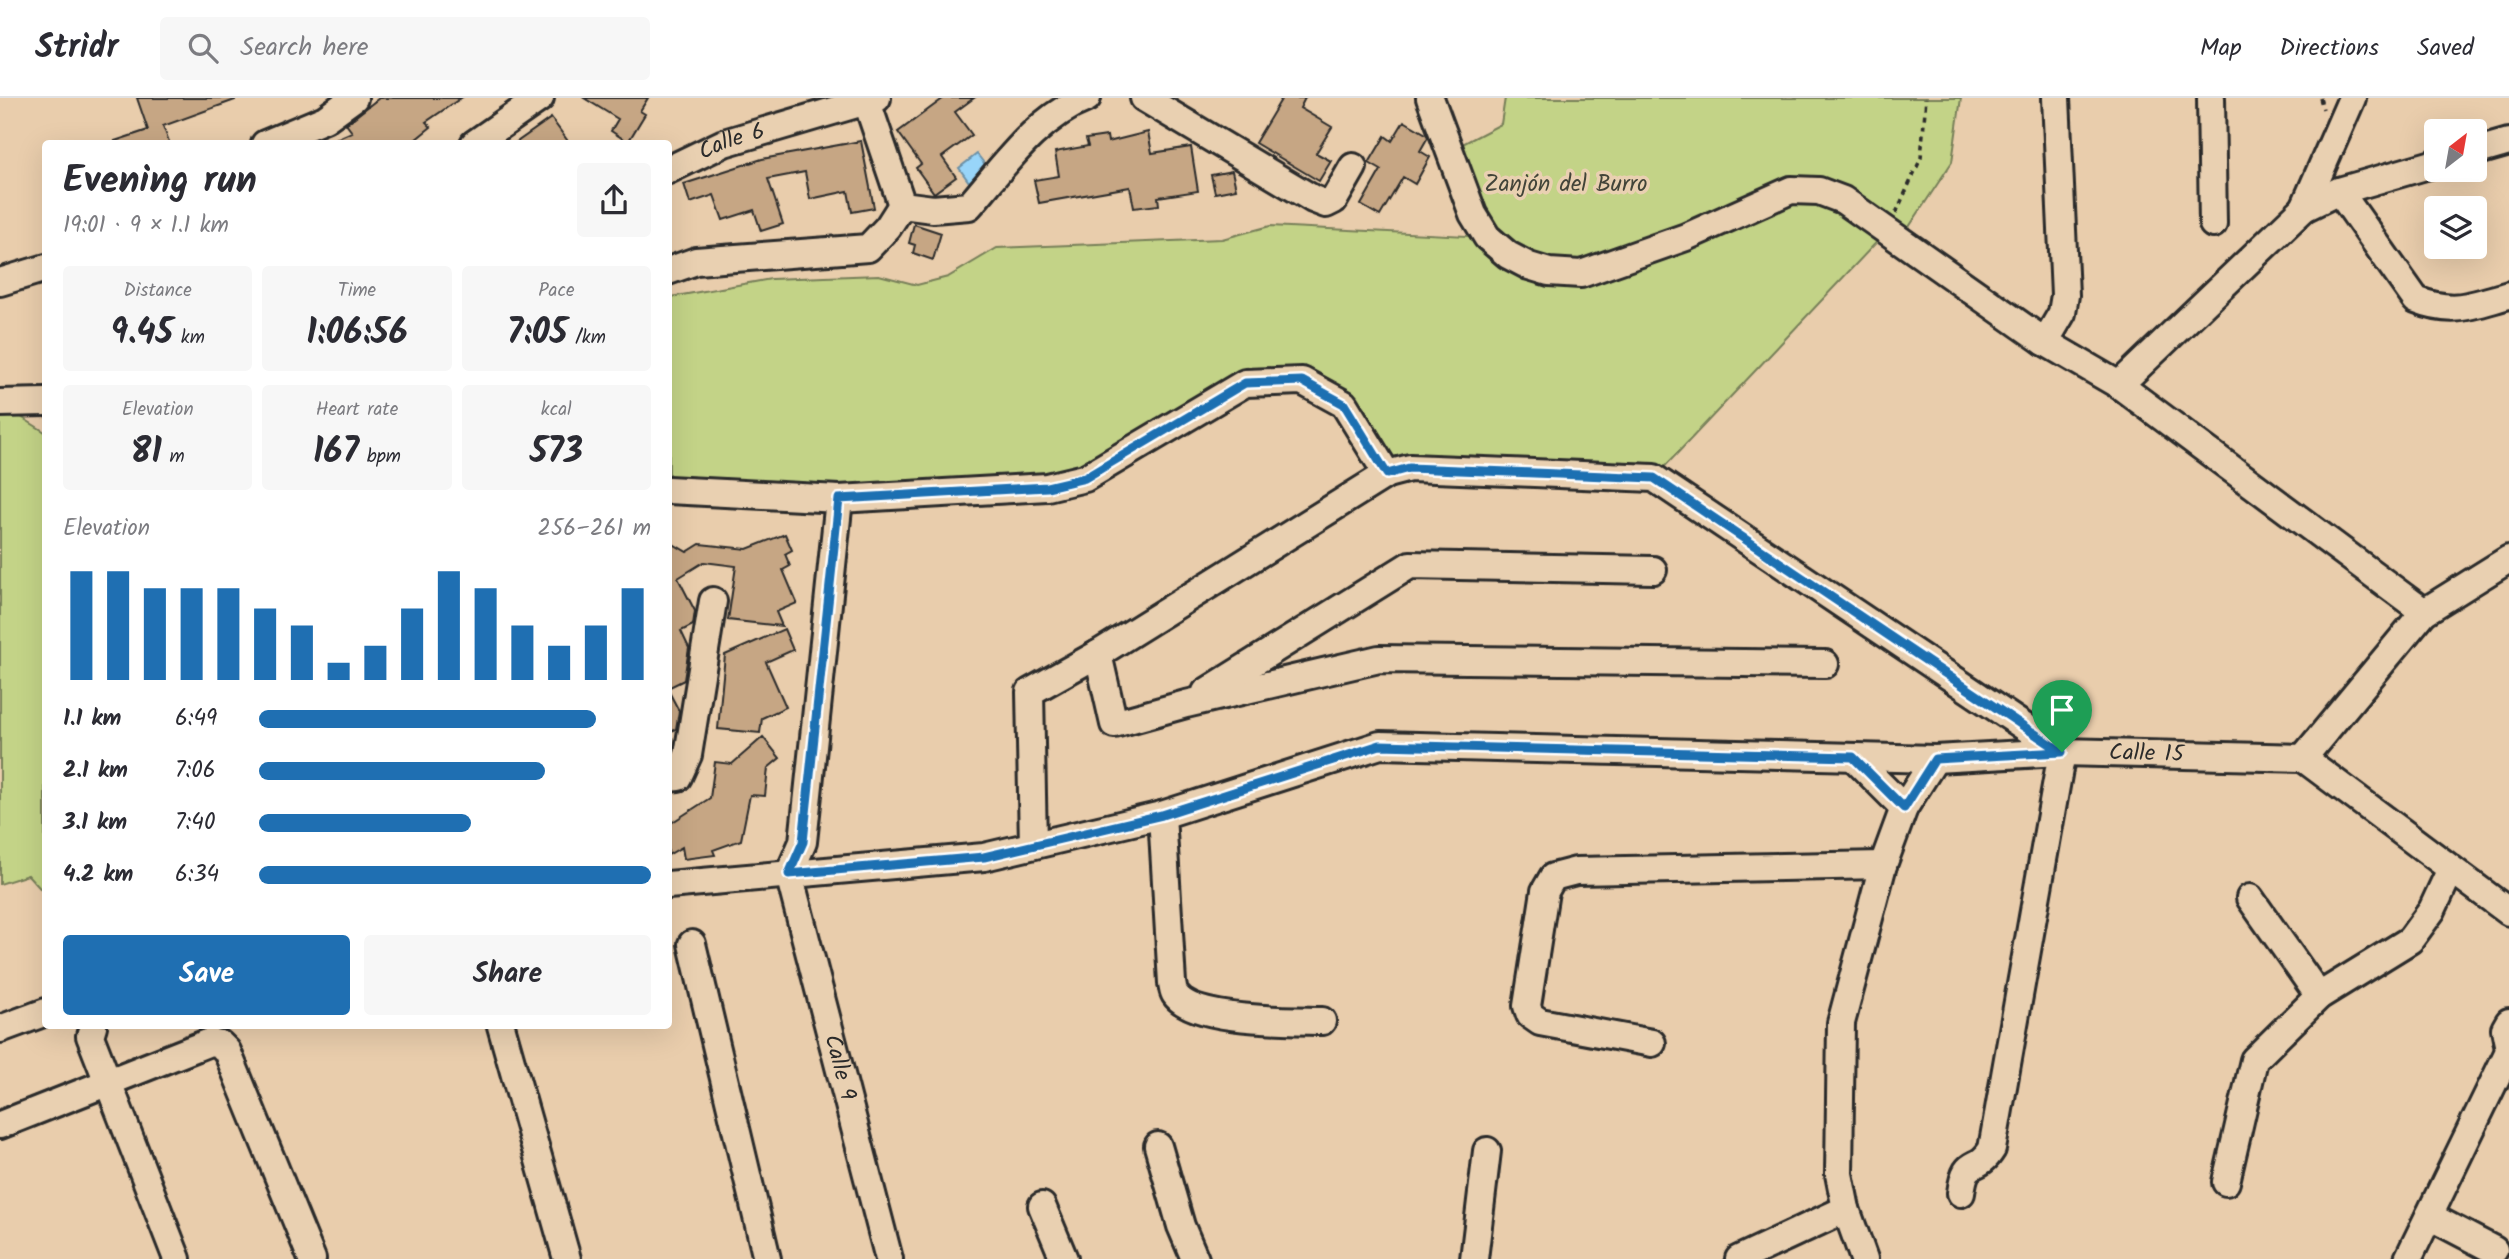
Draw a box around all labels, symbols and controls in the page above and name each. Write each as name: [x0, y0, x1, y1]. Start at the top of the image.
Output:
search box: [160, 17, 650, 80]
text: Stridr: [35, 22, 118, 75]
text: Search here: [240, 27, 369, 69]
icon: search: [184, 29, 222, 67]
text: Map: [2200, 29, 2242, 68]
text: Directions: [2280, 29, 2379, 68]
text: Saved: [2417, 29, 2474, 68]
street label: Calle 6: [692, 114, 769, 171]
north arrow: [2424, 119, 2487, 182]
map controls: [2424, 119, 2487, 259]
text: Evening run: [63, 152, 257, 212]
button: share: [577, 163, 651, 237]
park label: Zanjón del Burro: [1484, 167, 1648, 203]
button: layers: [2424, 196, 2487, 259]
text: 19:01 · 9 × 1.1 km: [63, 208, 229, 244]
text: Distance: [124, 276, 192, 306]
text: Time: [338, 276, 376, 306]
text: Pace: [538, 276, 574, 306]
text: 9.45: [110, 306, 173, 362]
text: 1:06:56: [306, 306, 408, 362]
text: 7:05: [507, 306, 568, 362]
text: km: [173, 323, 205, 353]
text: /km: [568, 323, 606, 353]
text: Elevation: [122, 395, 194, 425]
text: Heart rate: [316, 395, 398, 425]
text: kcal: [541, 395, 572, 425]
text: 81: [131, 425, 162, 481]
text: 167: [313, 425, 359, 481]
text: 573: [530, 425, 583, 481]
text: m: [162, 442, 185, 472]
text: bpm: [359, 442, 401, 472]
text: Elevation: [63, 511, 150, 547]
text: 256–261 m: [538, 511, 651, 547]
pin: [2032, 680, 2092, 752]
icon: arrive: [2043, 691, 2081, 729]
text: 1.1 km: [63, 701, 121, 737]
text: 6:49: [175, 701, 217, 737]
street label: Calle 15: [2109, 735, 2186, 773]
text: 2.1 km: [63, 753, 128, 789]
text: 7:06: [175, 753, 216, 789]
text: 3.1 km: [63, 805, 127, 841]
text: 7:40: [175, 805, 215, 841]
text: 4.2 km: [63, 857, 133, 893]
text: 6:34: [175, 857, 219, 893]
button: Save: [63, 935, 350, 1015]
button: Share: [364, 935, 651, 1015]
street label: Calle 9: [813, 1031, 865, 1104]

